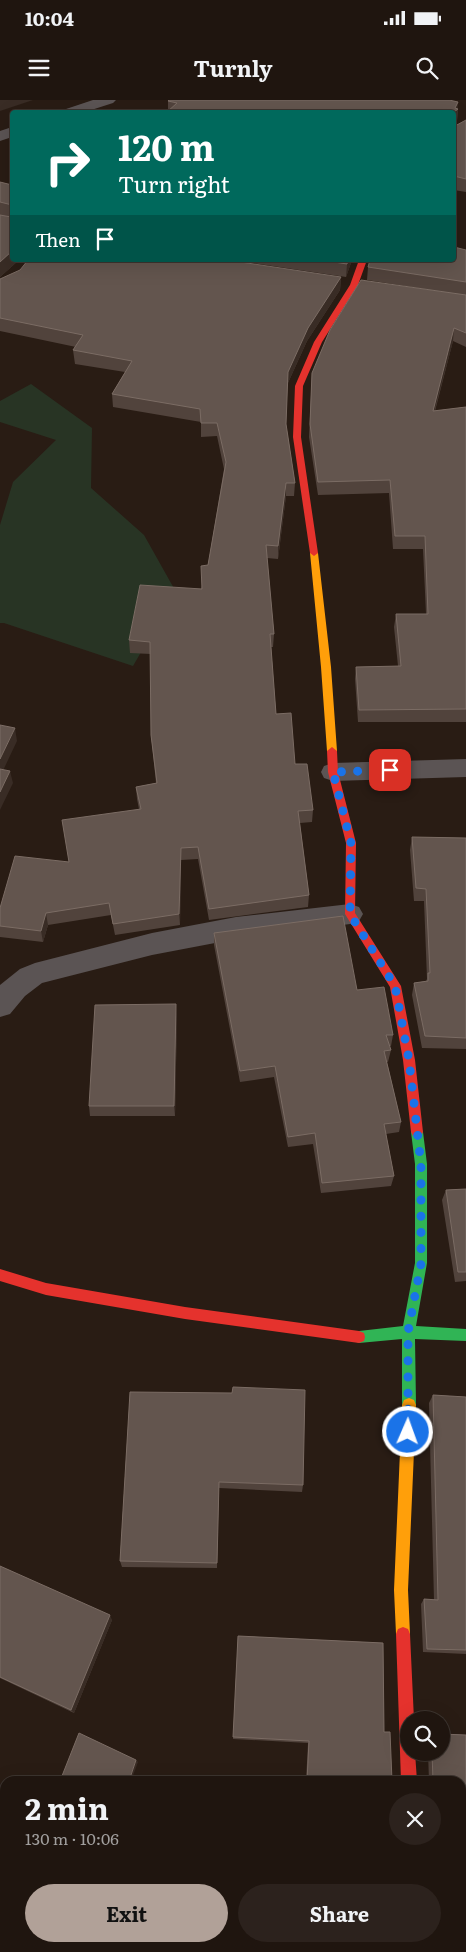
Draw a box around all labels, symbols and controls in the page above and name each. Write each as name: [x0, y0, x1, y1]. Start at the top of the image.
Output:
text: 10:04: [25, 4, 74, 32]
text: Turnly: [193, 51, 273, 84]
icon: menu: [25, 54, 53, 82]
icon: search: [413, 54, 441, 82]
text: 120 m: [118, 120, 215, 172]
icon: right: [35, 130, 100, 195]
text: Turn right: [118, 167, 230, 200]
text: Then: [35, 225, 81, 253]
icon: arrive: [91, 225, 119, 253]
pin: [369, 749, 411, 791]
icon: arrive: [376, 756, 404, 784]
position arrow: [381, 1405, 433, 1457]
map controls: [400, 1711, 450, 1761]
button: search: [400, 1711, 450, 1761]
text: 2 min: [25, 1785, 109, 1829]
button: close: [389, 1793, 441, 1845]
text: 130 m · 10:06: [25, 1826, 119, 1850]
button: Exit: [25, 1884, 228, 1942]
button: Share: [238, 1884, 441, 1942]

